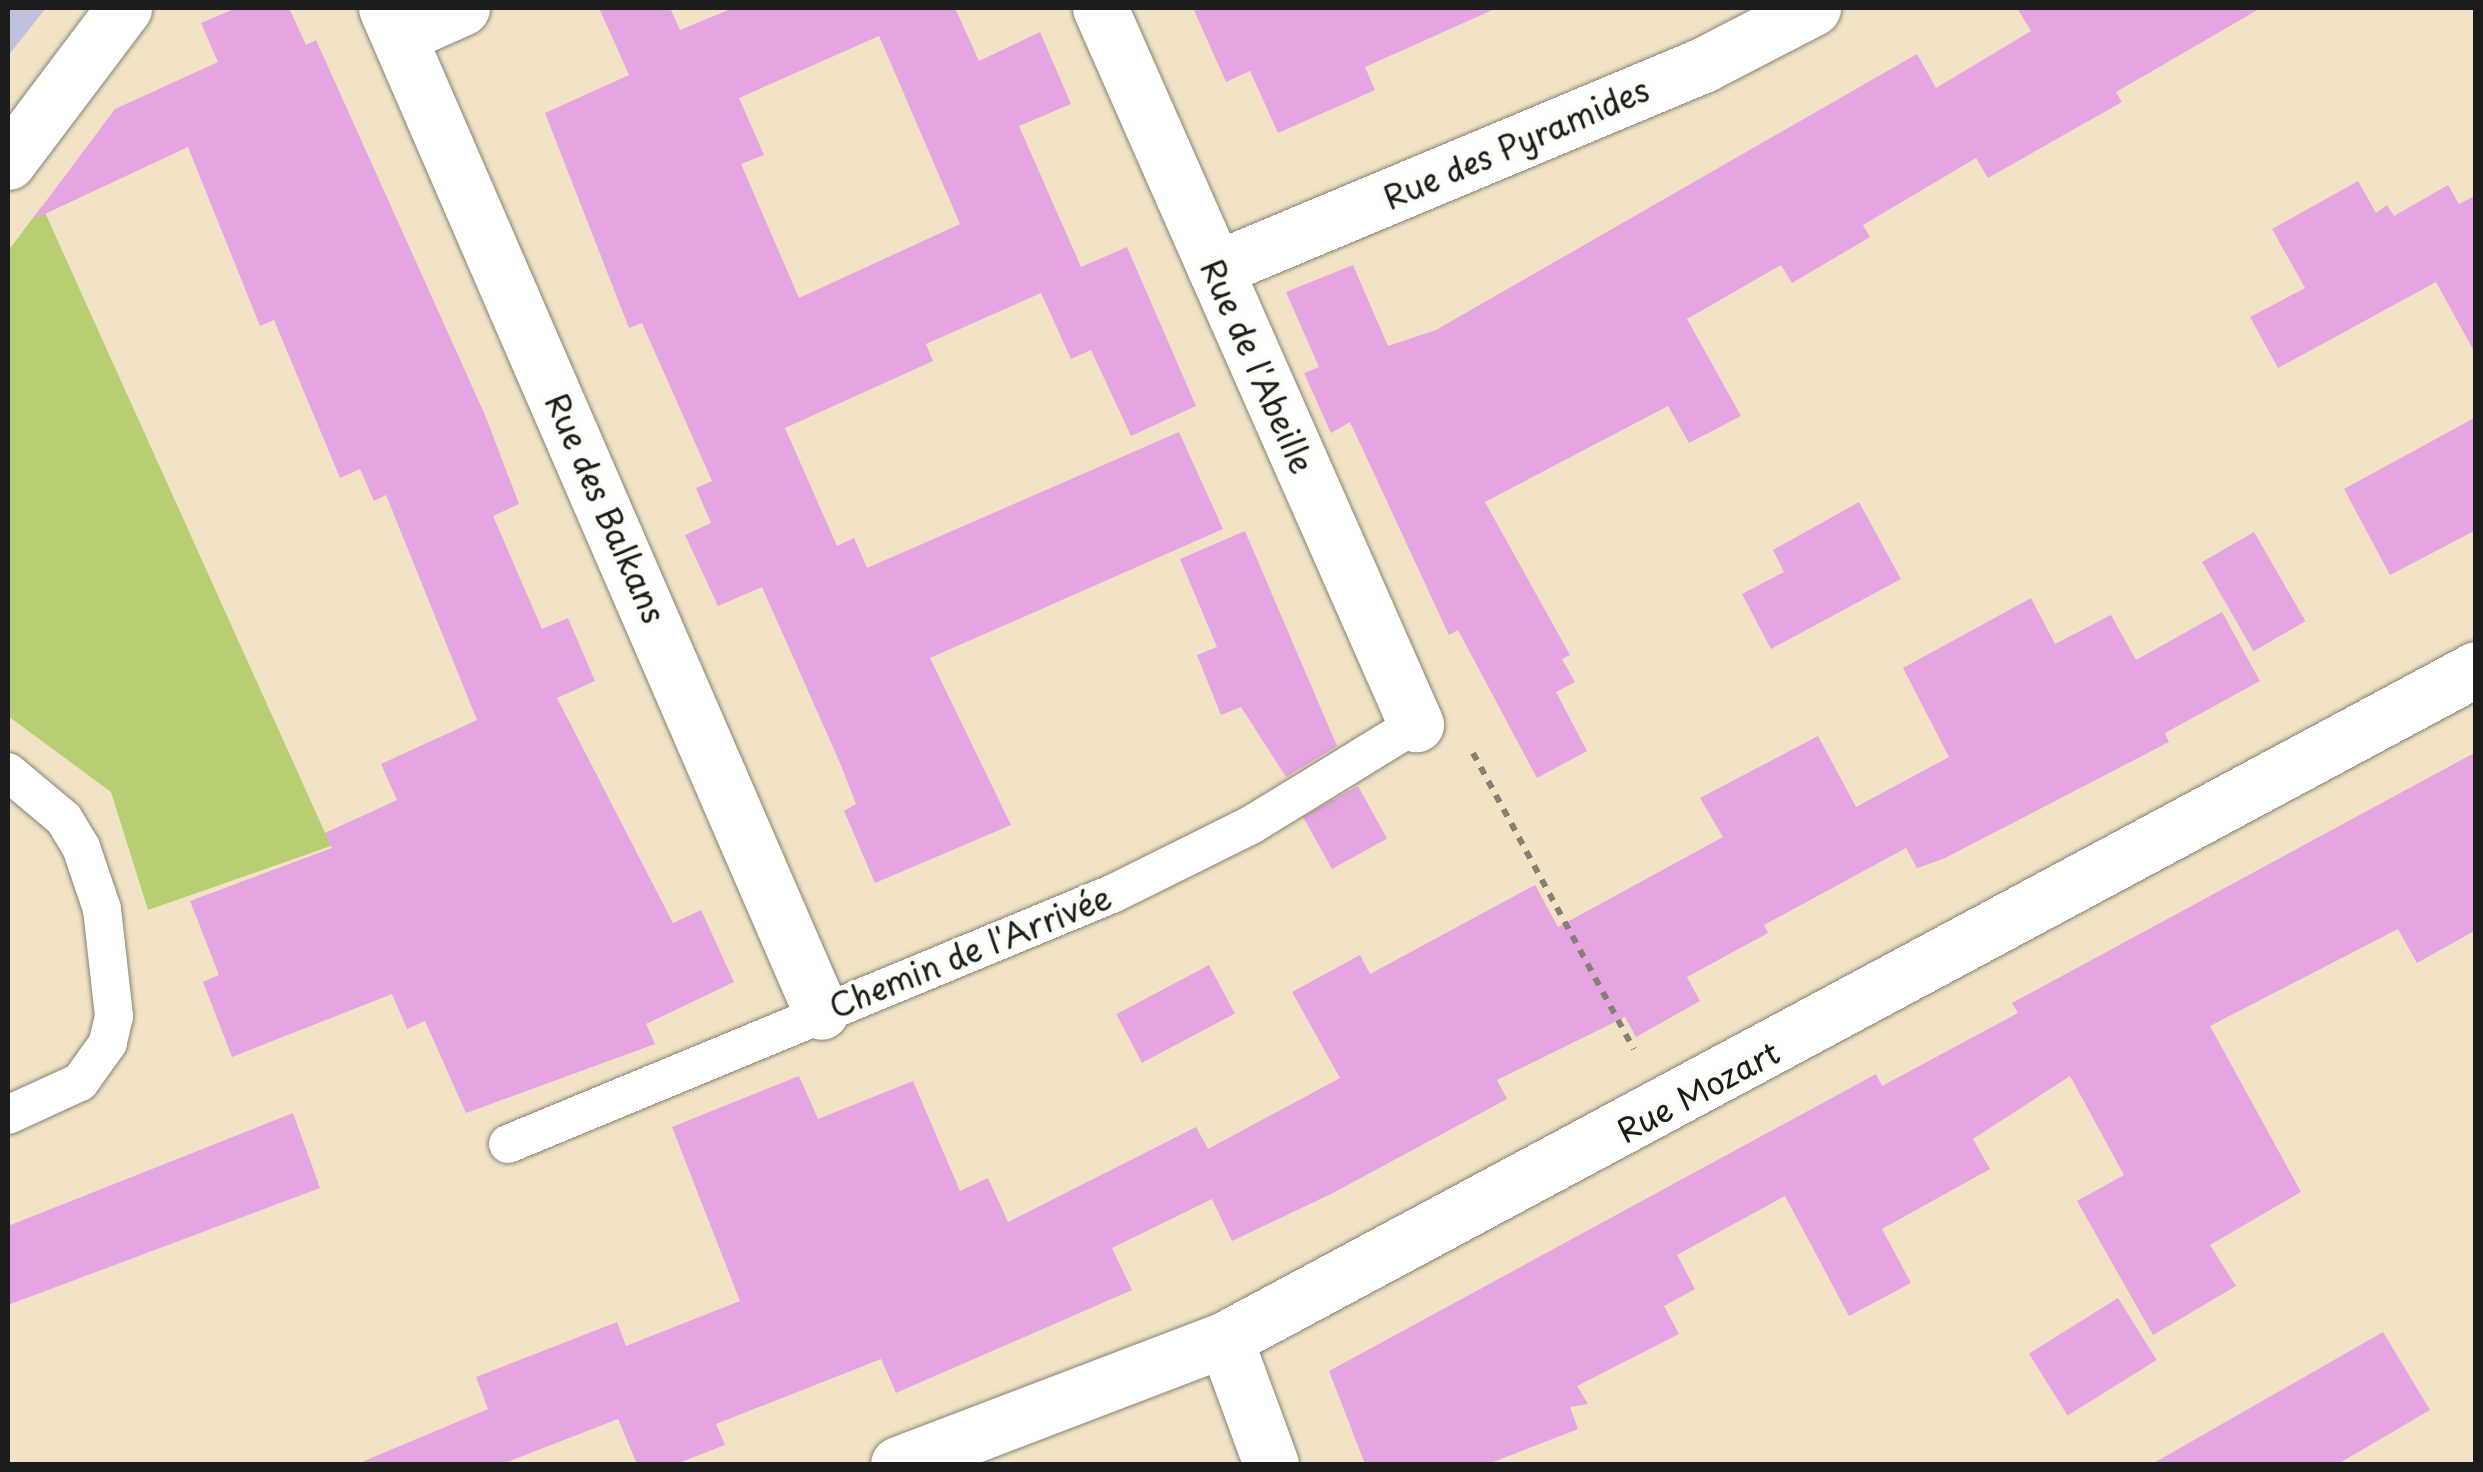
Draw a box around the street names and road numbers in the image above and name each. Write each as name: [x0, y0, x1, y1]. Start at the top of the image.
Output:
street label: Rue des Pyramides: [1375, 69, 1657, 217]
street label: Rue de l'Abeille: [1193, 251, 1323, 481]
street label: Rue des Balkans: [537, 384, 675, 632]
street label: Chemin de l'Arrivée: [823, 877, 1117, 1025]
street label: Rue Mozart: [1609, 1032, 1787, 1150]

